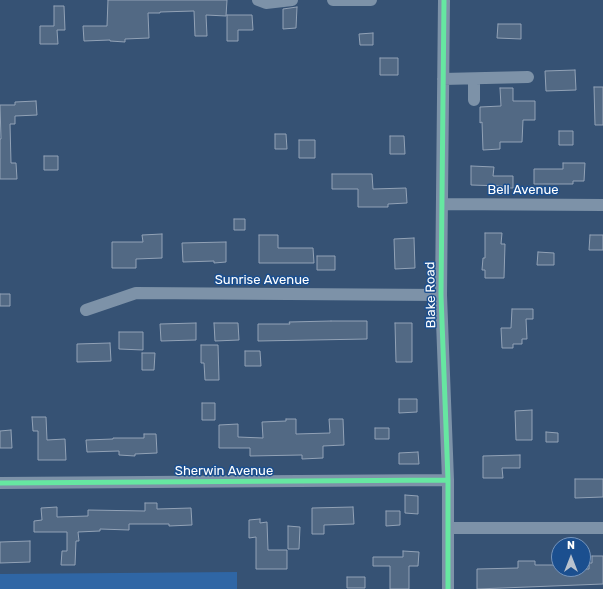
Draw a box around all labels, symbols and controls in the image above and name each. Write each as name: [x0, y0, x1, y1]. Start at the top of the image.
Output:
street label: Bell Avenue: [488, 182, 558, 198]
street label: Blake Road: [423, 262, 439, 328]
street label: Sunrise Avenue: [215, 272, 309, 288]
street label: Sherwin Avenue: [175, 463, 273, 479]
north arrow: [551, 537, 591, 577]
text: N: [567, 539, 575, 552]

